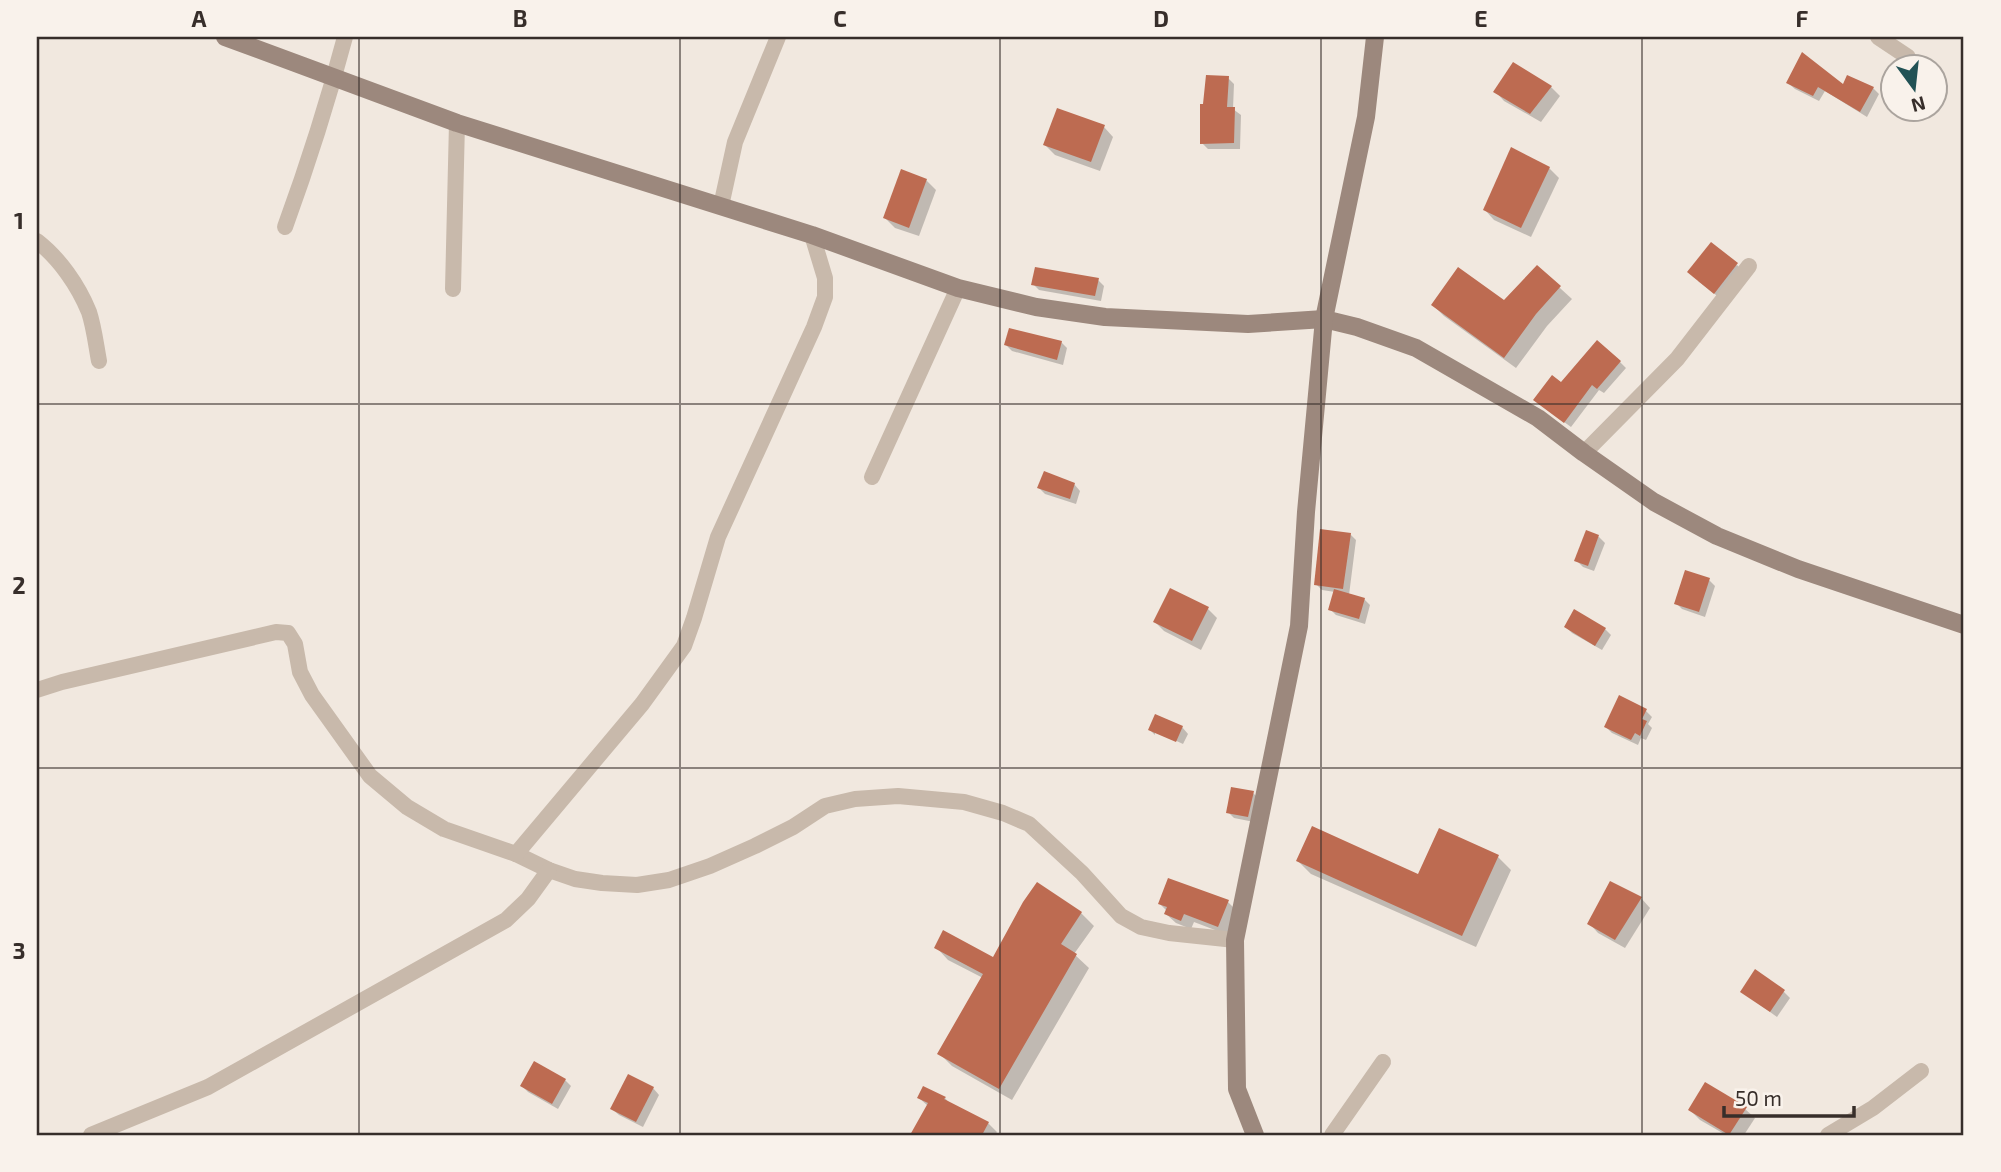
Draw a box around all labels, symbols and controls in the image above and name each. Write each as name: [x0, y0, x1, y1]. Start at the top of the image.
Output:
text: A: [191, 4, 207, 32]
text: B: [513, 4, 527, 32]
text: C: [833, 4, 847, 32]
text: D: [1153, 4, 1169, 32]
text: E: [1474, 4, 1488, 32]
text: F: [1796, 4, 1809, 32]
north arrow: [1878, 52, 1948, 122]
text: N: [1909, 92, 1928, 118]
text: 1: [14, 206, 24, 234]
text: 2: [12, 571, 26, 599]
text: 3: [12, 936, 26, 964]
scale bar: [1724, 1074, 1854, 1118]
text: 50 m: [1735, 1085, 1782, 1110]

